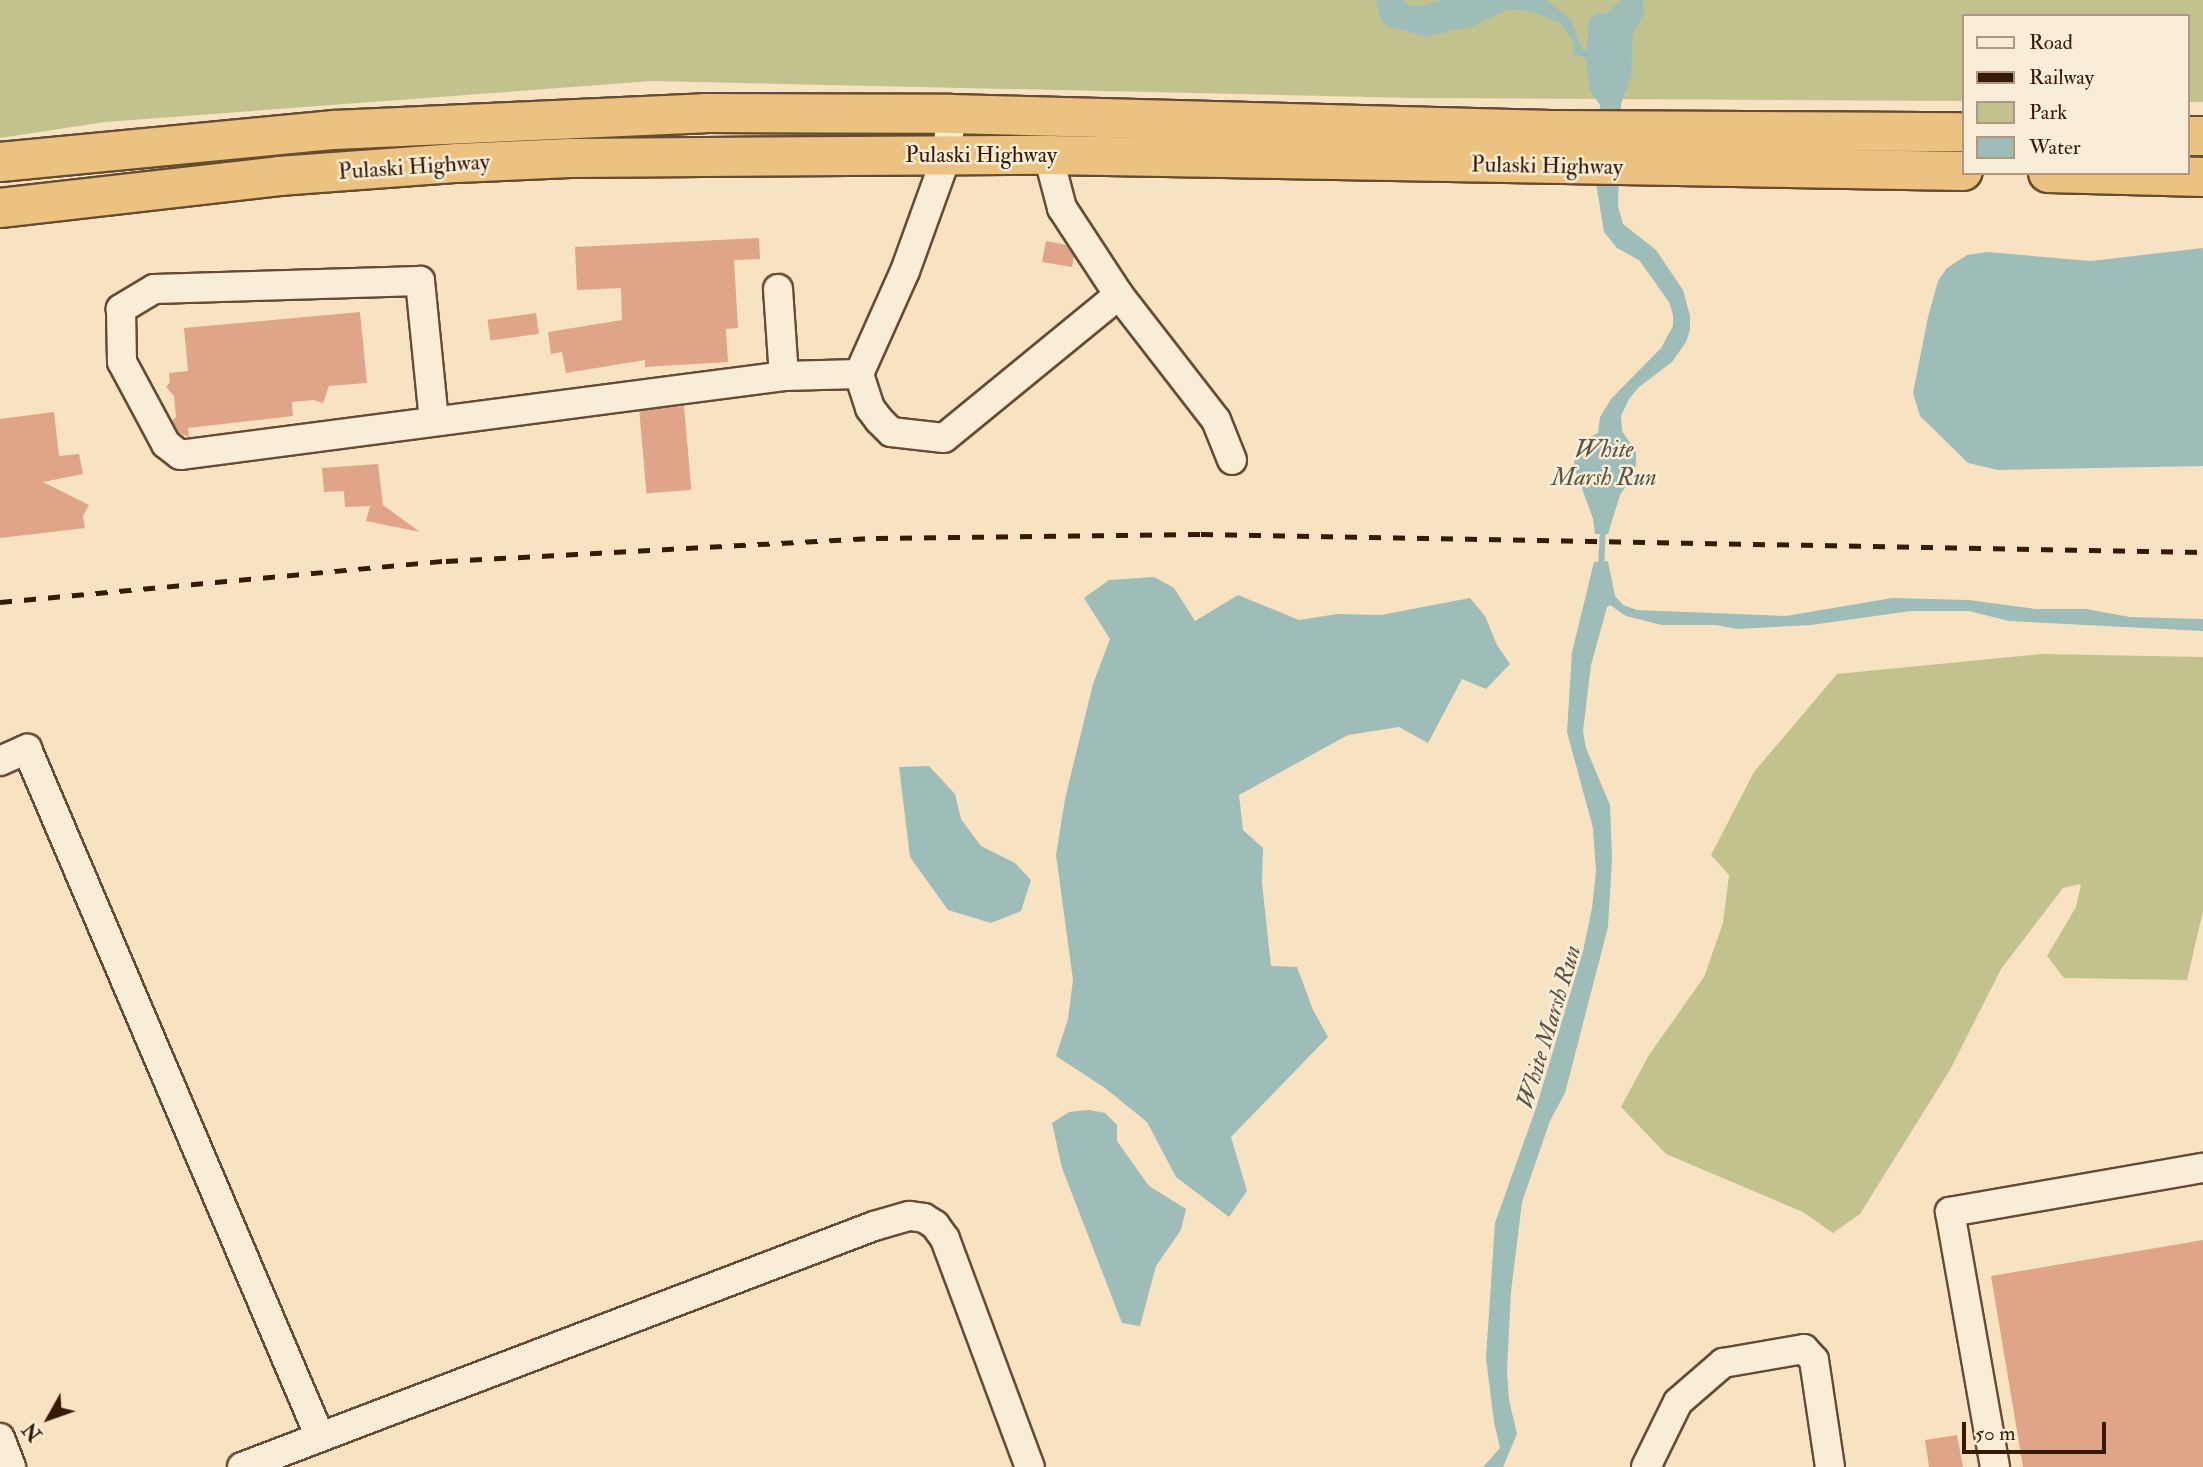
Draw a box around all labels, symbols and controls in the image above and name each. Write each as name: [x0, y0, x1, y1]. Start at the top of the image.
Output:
legend: [1962, 14, 2189, 175]
text: Road: [2029, 29, 2073, 56]
text: Railway: [2029, 64, 2094, 91]
text: Park: [2029, 99, 2067, 126]
text: Water: [2029, 134, 2081, 161]
street label: Pulaski Highway: [905, 141, 1057, 169]
street label: Pulaski Highway: [337, 148, 491, 186]
street label: Pulaski Highway: [1471, 151, 1623, 181]
water label: White Marsh Run: [1551, 436, 1657, 492]
water label: White Marsh Run: [1510, 942, 1588, 1112]
north arrow: [14, 1383, 84, 1453]
scale bar: [1965, 1408, 2108, 1452]
text: N: [18, 1417, 48, 1446]
text: 50 m: [1975, 1420, 2016, 1447]

